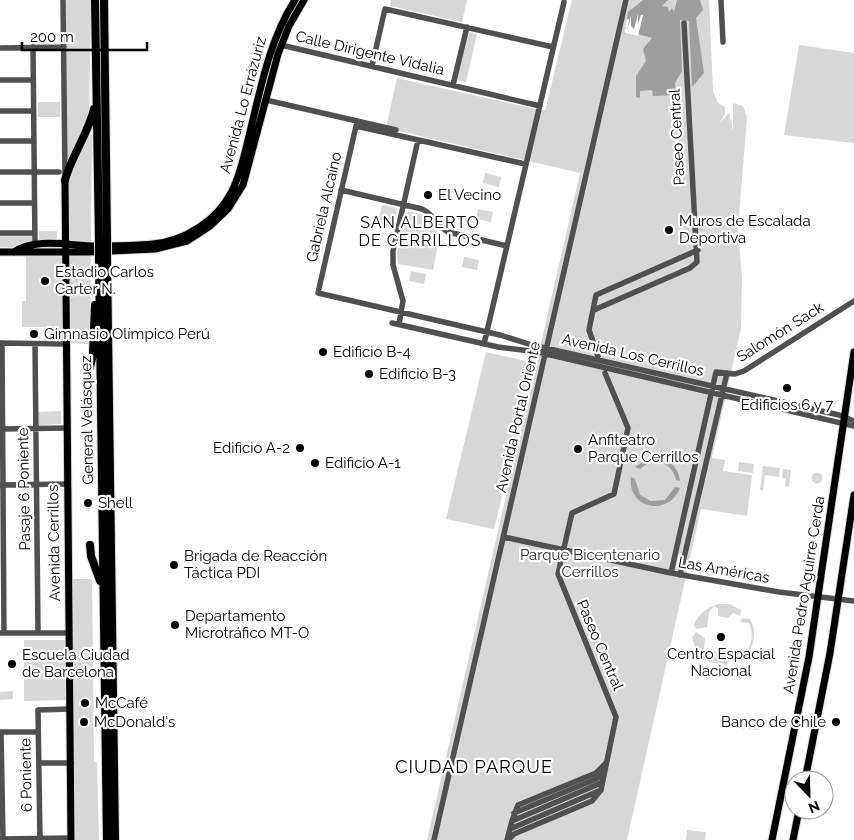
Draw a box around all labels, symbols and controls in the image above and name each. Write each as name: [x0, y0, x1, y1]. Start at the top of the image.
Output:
scale bar: [22, 20, 148, 52]
street label: Calle Dirigente Vidalia: [294, 27, 446, 79]
text: 200 m: [30, 28, 74, 46]
street label: Avenida Lo Errázuriz: [216, 35, 270, 175]
street label: Paseo Central: [665, 87, 689, 186]
street label: Gabriela Alcaíno: [303, 150, 345, 264]
place label: El Vecino: [438, 186, 501, 204]
marker: El Vecino: [422, 189, 434, 201]
place label: Muros de Escalada Deportiva: [679, 212, 811, 247]
district label: SAN ALBERTO DE CERRILLOS: [359, 213, 481, 250]
marker: Muros de Escalada Deportiva: [663, 224, 675, 236]
place label: Estadio Carlos Carter N.: [55, 263, 154, 298]
marker: Estadio Carlos Carter N.: [39, 275, 51, 287]
street label: Salomón Sack: [733, 298, 827, 366]
place label: Gimnasio Olímpico Perú: [44, 325, 210, 343]
marker: Gimnasio Olímpico Perú: [28, 328, 40, 340]
street label: Avenida Los Cerrillos: [560, 330, 706, 380]
street label: Avenida Portal Oriente: [492, 340, 544, 494]
place label: Edificio B-4: [333, 343, 411, 361]
marker: Edificio B-4: [317, 346, 329, 358]
street label: General Velásquez: [77, 355, 97, 485]
place label: Edificio B-3: [379, 365, 456, 383]
marker: Edificio B-3: [363, 368, 375, 380]
marker: Edificios 6 y 7: [781, 382, 793, 394]
place label: Edificios 6 y 7: [741, 396, 833, 414]
street label: Pasaje 6 Poniente: [14, 427, 34, 551]
place label: Anfiteatro Parque Cerrillos: [588, 431, 699, 466]
place label: Edificio A-2: [213, 439, 290, 457]
marker: Edificio A-2: [294, 442, 306, 454]
marker: Anfiteatro Parque Cerrillos: [572, 443, 584, 455]
place label: Edificio A-1: [325, 454, 401, 472]
marker: Edificio A-1: [309, 457, 321, 469]
street label: Avenida Cerrillos: [44, 484, 64, 602]
place label: Shell: [98, 494, 134, 512]
street label: Avenida Pedro Aguirre Cerda: [779, 495, 829, 695]
marker: Shell: [82, 497, 94, 509]
park label: Parque Bicentenario Cerrillos: [520, 546, 660, 581]
place label: Brigada de Reacción Táctica PDI: [184, 547, 327, 582]
street label: Las Américas: [677, 553, 771, 587]
marker: Brigada de Reacción Táctica PDI: [168, 559, 180, 571]
street label: Paseo Central: [573, 597, 627, 694]
place label: Departamento Microtráfico MT-O: [185, 607, 309, 642]
marker: Departamento Microtráfico MT-O: [169, 619, 181, 631]
marker: Centro Espacial Nacional: [715, 631, 727, 643]
place label: Centro Espacial Nacional: [667, 645, 776, 680]
place label: Escuela Ciudad de Barcelona: [22, 646, 130, 681]
marker: Escuela Ciudad de Barcelona: [6, 658, 18, 670]
place label: McCafé: [95, 694, 148, 712]
marker: McCafé: [79, 697, 91, 709]
place label: McDonald's: [94, 713, 175, 731]
place label: Banco de Chile: [721, 713, 826, 731]
marker: McDonald's: [78, 716, 90, 728]
marker: Banco de Chile: [830, 716, 842, 728]
street label: 6 Poniente: [16, 738, 36, 812]
district label: CIUDAD PARQUE: [395, 756, 553, 777]
north arrow: [784, 770, 834, 820]
text: N: [806, 798, 822, 816]

